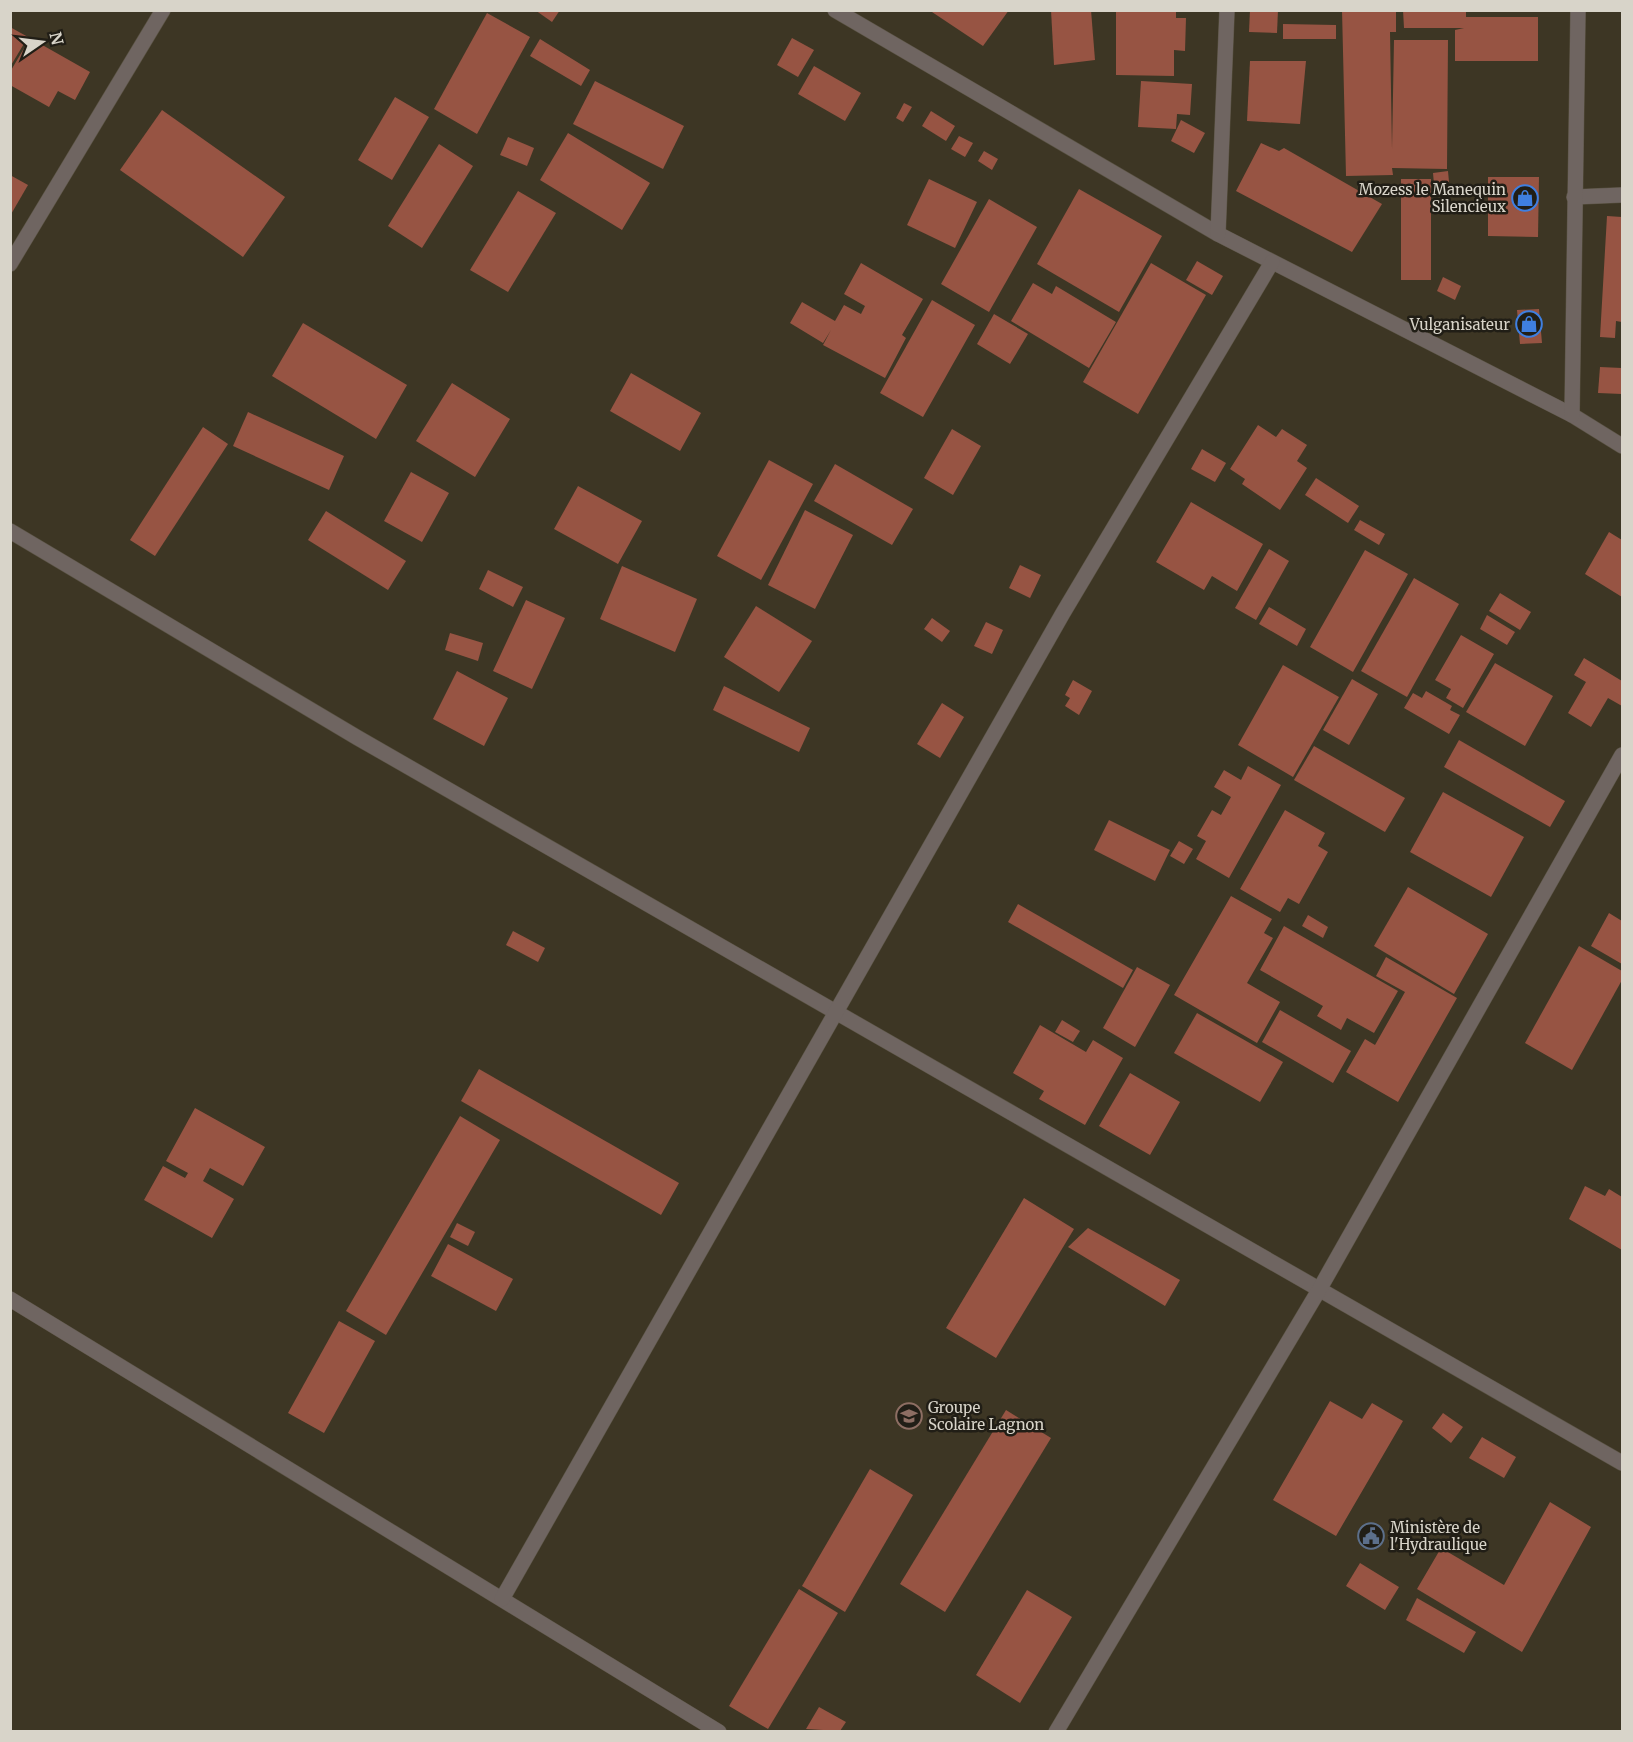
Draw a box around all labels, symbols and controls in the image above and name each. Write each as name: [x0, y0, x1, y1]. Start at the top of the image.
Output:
north arrow: [12, 12, 72, 72]
text: N: [45, 30, 68, 47]
place label: Mozess le Manequin Silencieux: [1358, 180, 1506, 216]
shop icon: Mozess le Manequin Silencieux: [1510, 183, 1540, 213]
shop icon: Vulganisateur: [1514, 309, 1544, 339]
place label: Vulganisateur: [1409, 315, 1510, 334]
place label: Groupe Scolaire Lagnon: [928, 1398, 1044, 1434]
school or university icon: Groupe Scolaire Lagnon: [894, 1401, 924, 1431]
place label: Ministère de l'Hydraulique: [1390, 1518, 1487, 1554]
public building icon: Ministère de l'Hydraulique: [1356, 1521, 1386, 1551]

